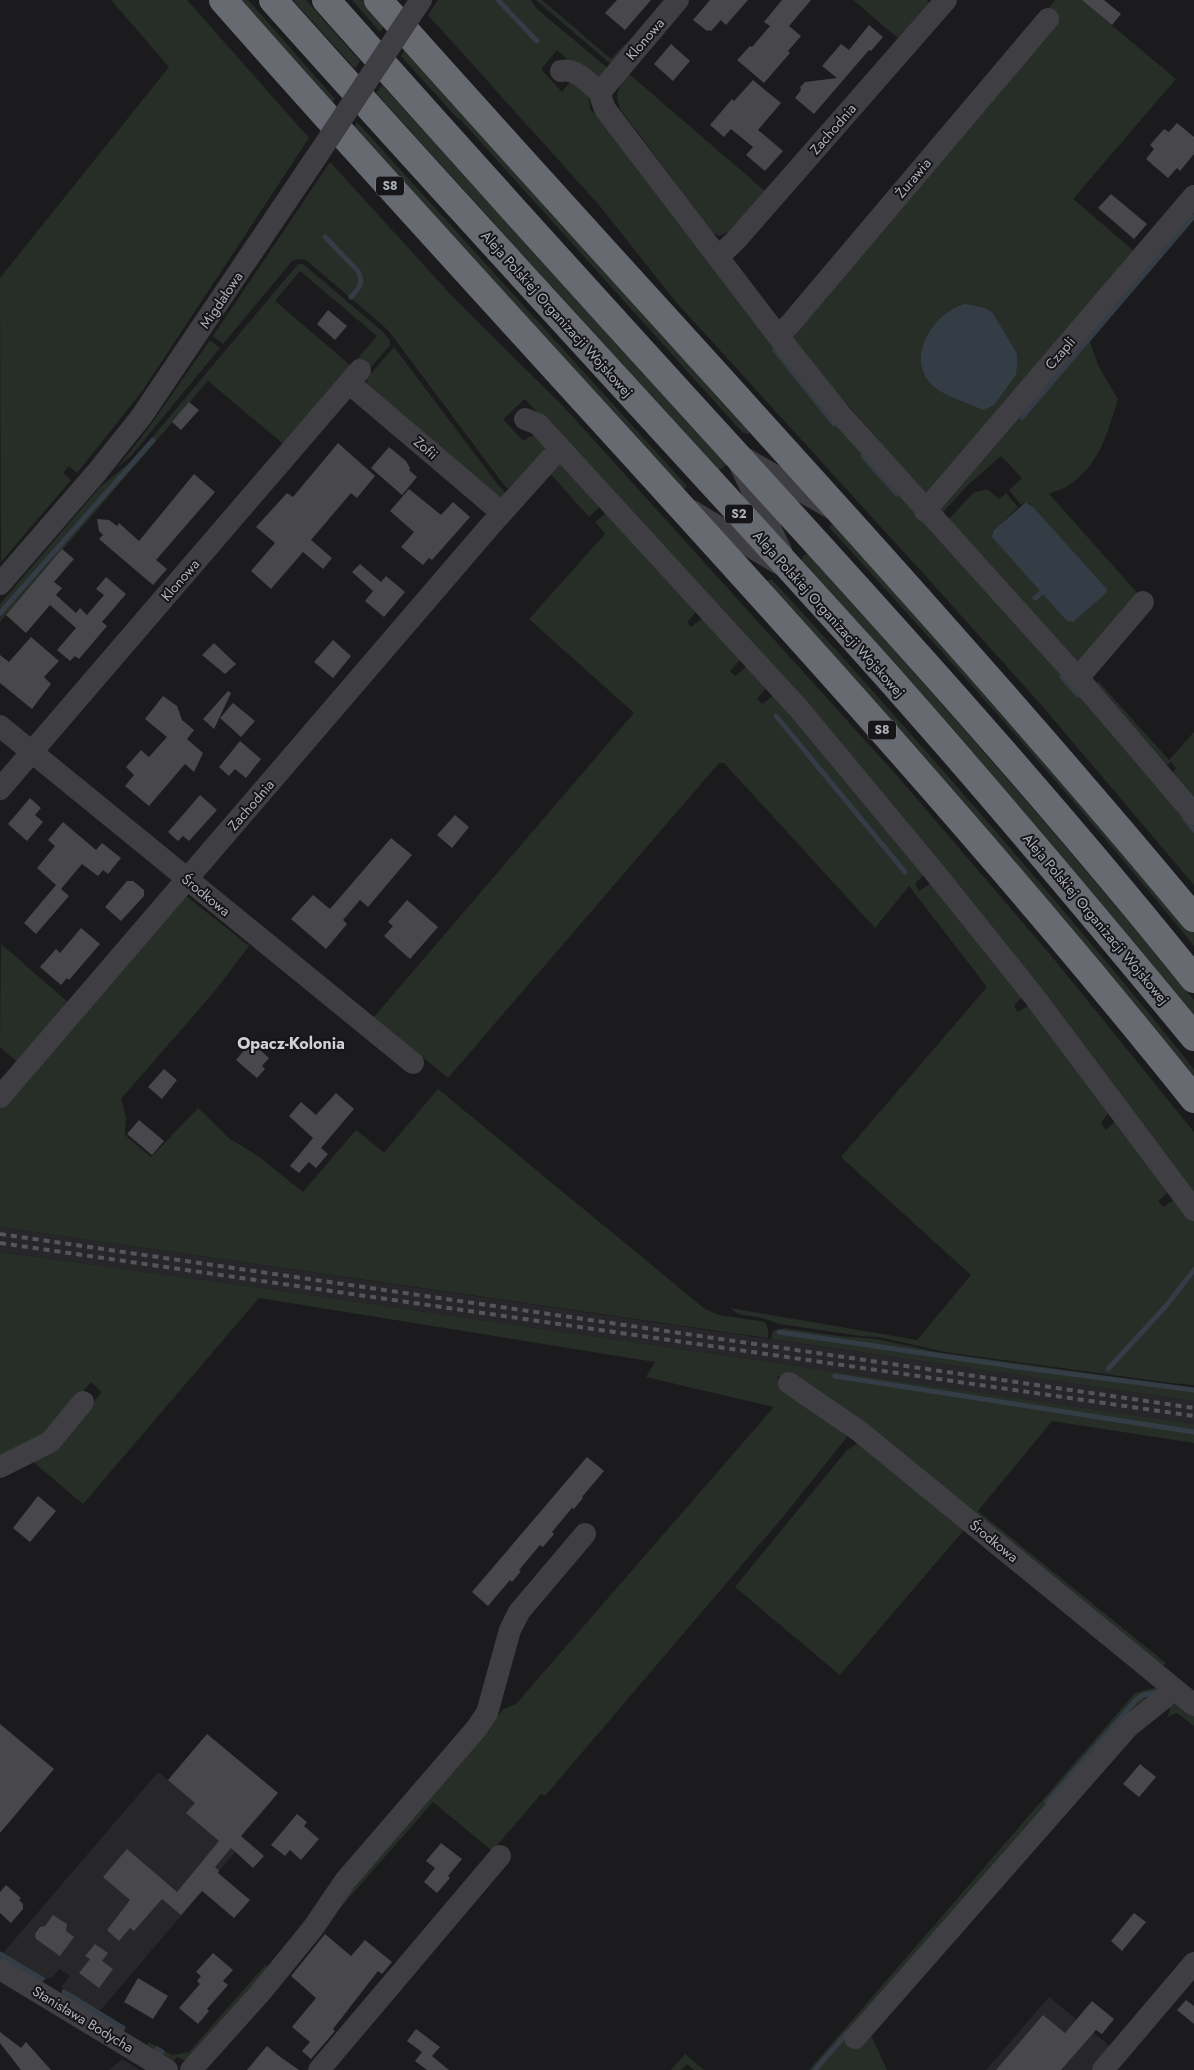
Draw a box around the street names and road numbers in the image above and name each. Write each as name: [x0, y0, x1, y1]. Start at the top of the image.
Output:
street label: Klonowa: [621, 14, 669, 64]
street label: Zachodnia: [805, 99, 861, 159]
street label: Żurawia: [890, 154, 936, 202]
road number: S8: [376, 177, 404, 196]
street label: Aleja Polskiej Organizacji Wojskowej: [477, 226, 637, 402]
street label: Migdałowa: [195, 268, 247, 332]
street label: Czapli: [1040, 332, 1080, 374]
street label: Zofii: [410, 432, 442, 464]
road number: S2: [725, 504, 753, 524]
street label: Aleja Polskiej Organizacji Wojskowej: [749, 526, 909, 702]
street label: Klonowa: [156, 555, 204, 605]
road number: S8: [868, 720, 896, 740]
street label: Zachodnia: [223, 775, 279, 835]
street label: Aleja Polskiej Organizacji Wojskowej: [1018, 829, 1174, 1009]
street label: Środkowa: [177, 869, 235, 921]
street label: Środkowa: [965, 1515, 1023, 1567]
street label: Stanisława Bodycha: [29, 1981, 137, 2057]

